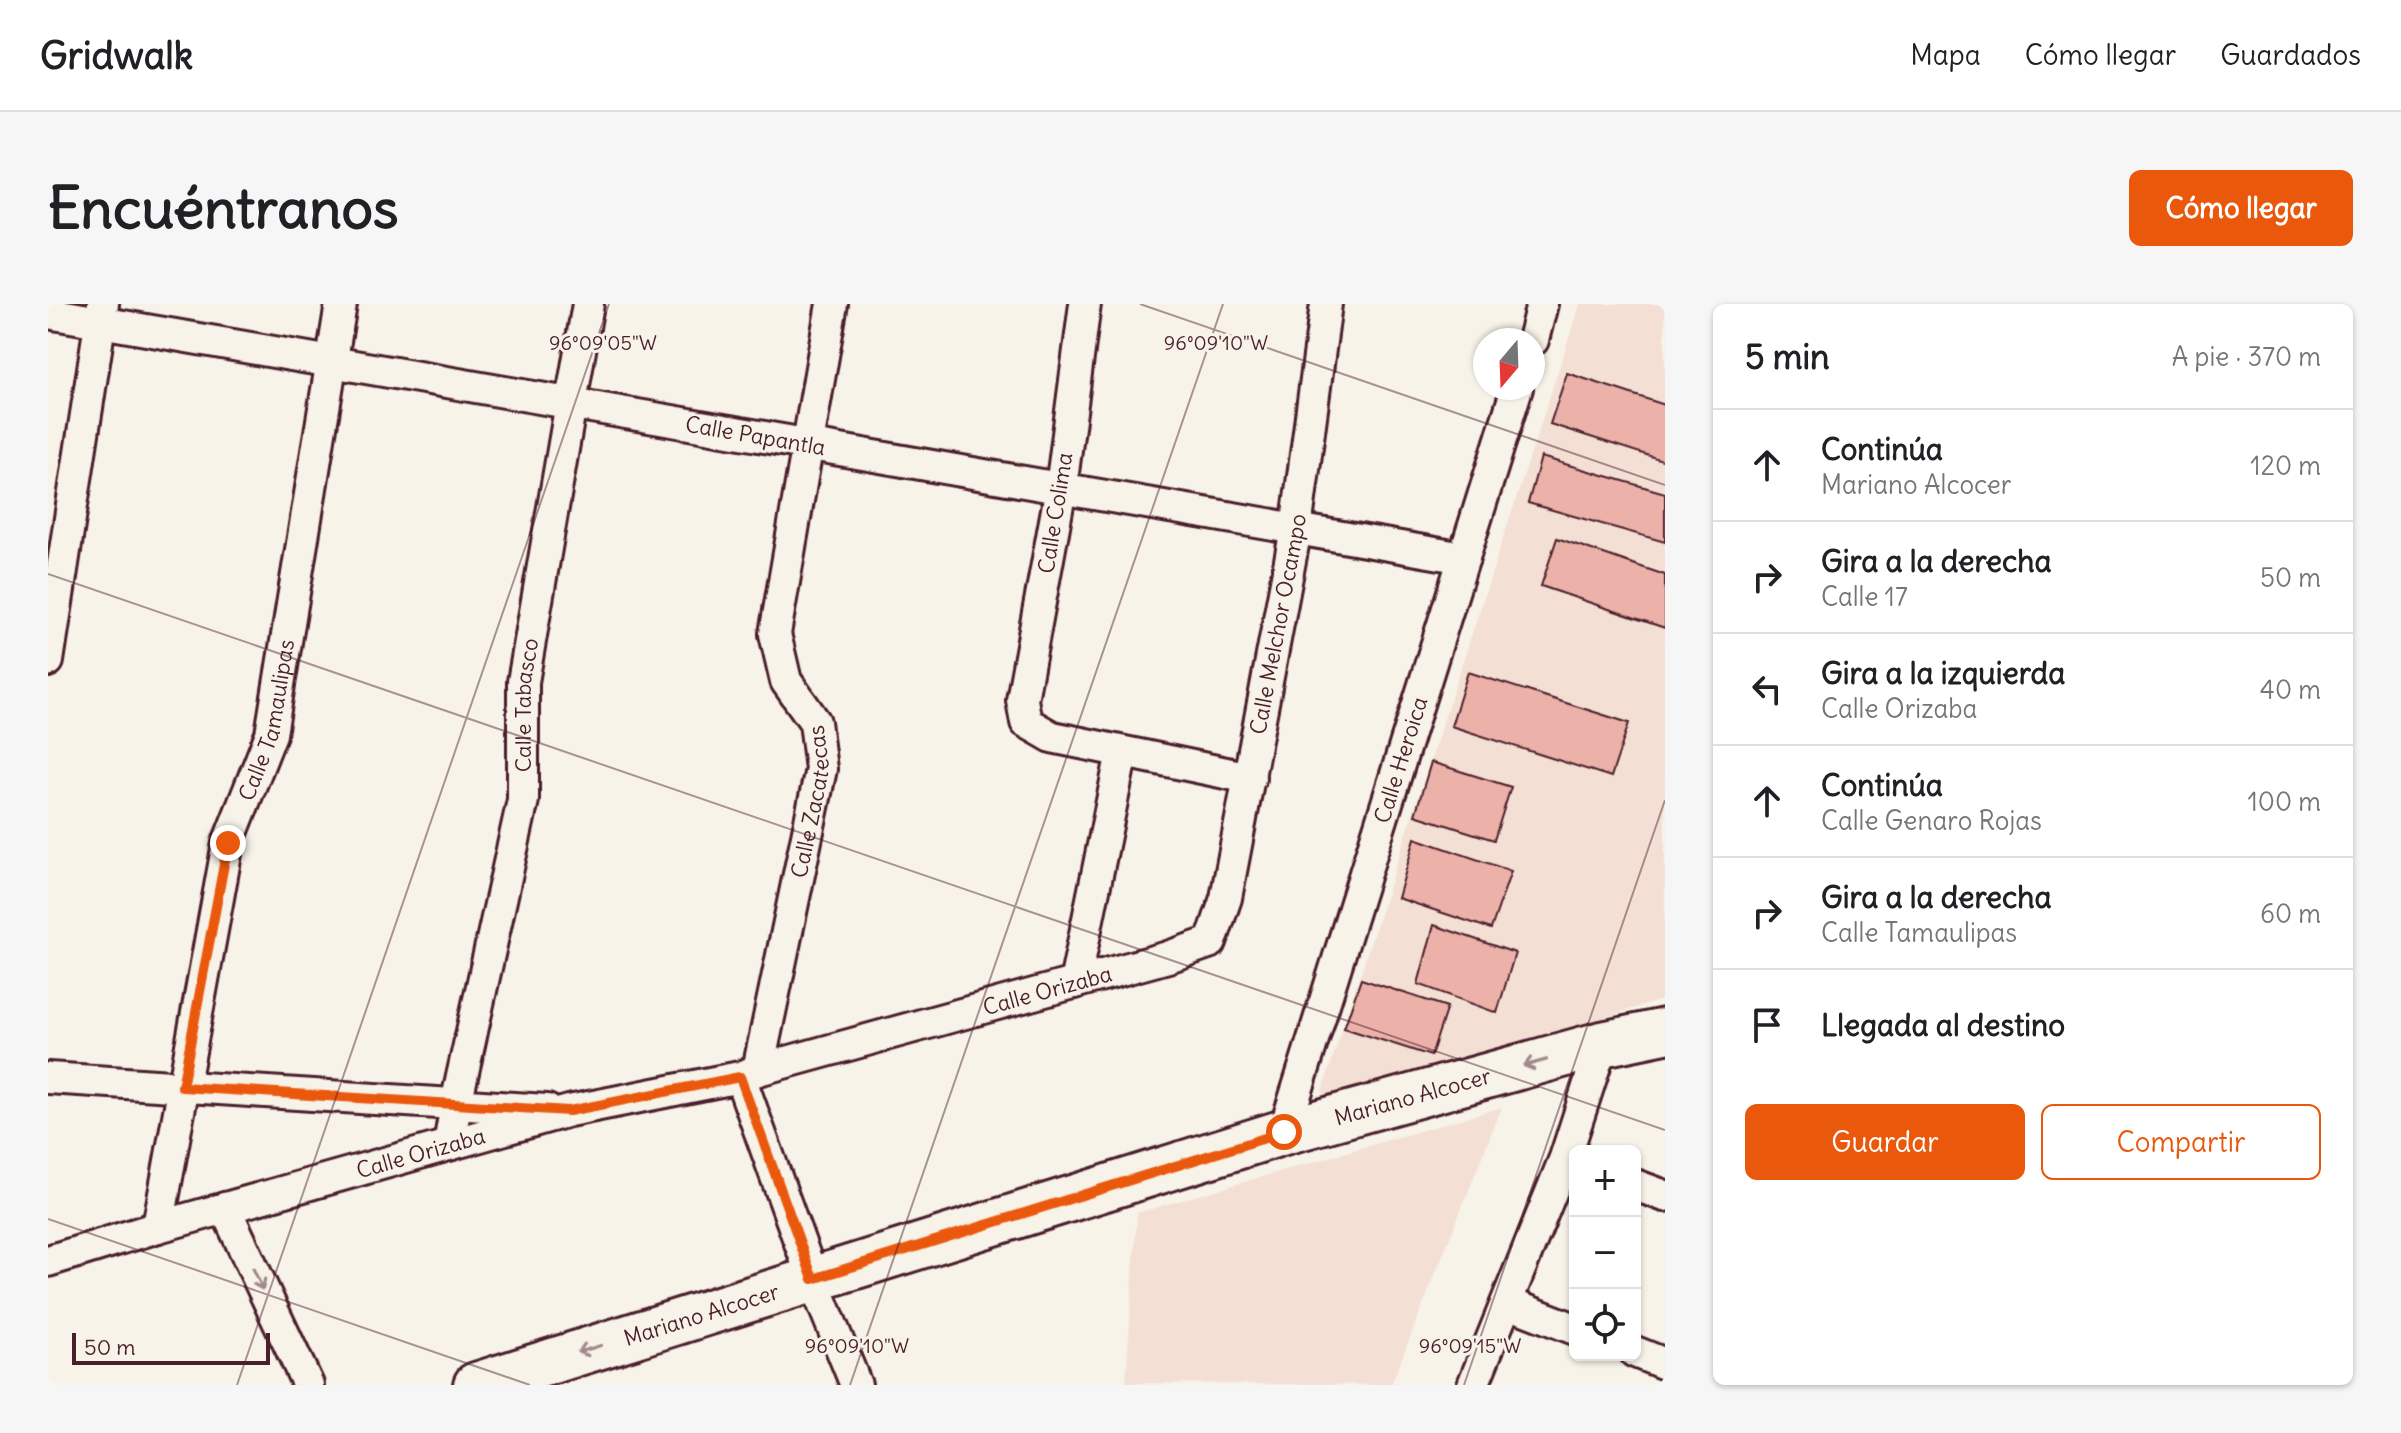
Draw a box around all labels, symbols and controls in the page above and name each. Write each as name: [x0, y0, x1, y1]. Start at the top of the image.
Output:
text: Gridwalk: [40, 32, 193, 79]
text: Mapa: [1910, 37, 1981, 73]
text: Cómo llegar: [2025, 37, 2176, 73]
text: Guardados: [2220, 37, 2361, 73]
button: Cómo llegar: [2129, 170, 2353, 246]
text: Encuéntranos: [48, 173, 399, 243]
north arrow: [1473, 328, 1545, 400]
text: 96°09'05"W: [549, 330, 657, 355]
text: 96°09'10"W: [1164, 330, 1268, 355]
text: 5 min: [1745, 335, 1830, 378]
text: A pie · 370 m: [2172, 340, 2321, 373]
street label: Calle Papantla: [683, 410, 828, 461]
text: Continúa: [1821, 430, 1943, 468]
icon: ahead: [1745, 443, 1789, 487]
text: 120 m: [2250, 449, 2321, 482]
street label: Calle Colima: [1032, 450, 1078, 576]
text: Mariano Alcocer: [1821, 468, 2011, 501]
street label: Calle Melchor Ocampo: [1243, 512, 1312, 737]
text: Gira a la derecha: [1821, 542, 2052, 580]
icon: right: [1745, 555, 1789, 599]
text: 50 m: [2260, 561, 2321, 594]
text: Calle 17: [1821, 580, 1908, 613]
street label: Calle Tabasco: [509, 636, 544, 772]
street label: Calle Tamaulipas: [232, 637, 300, 805]
text: Gira a la izquierda: [1821, 654, 2065, 692]
icon: left: [1745, 667, 1789, 711]
text: 40 m: [2260, 673, 2321, 706]
text: Calle Orizaba: [1821, 692, 1977, 725]
street label: Calle Heroica: [1368, 693, 1433, 827]
street label: Calle Zacatecas: [785, 724, 835, 880]
text: Continúa: [1821, 766, 1943, 804]
icon: ahead: [1745, 779, 1789, 823]
text: 100 m: [2247, 785, 2321, 818]
text: Calle Genaro Rojas: [1821, 804, 2042, 837]
route end: [210, 825, 246, 861]
text: Gira a la derecha: [1821, 878, 2052, 916]
icon: right: [1745, 891, 1789, 935]
text: 60 m: [2260, 897, 2321, 930]
text: Calle Tamaulipas: [1821, 916, 2017, 949]
street label: Calle Orizaba: [980, 959, 1115, 1021]
icon: arrive: [1745, 1003, 1789, 1047]
text: Llegada al destino: [1821, 1006, 2065, 1044]
one-way arrow: [1522, 1056, 1548, 1071]
street label: Mariano Alcocer: [1331, 1061, 1494, 1131]
button: Guardar: [1745, 1104, 2025, 1180]
button: Compartir: [2041, 1104, 2321, 1180]
route start: [1266, 1114, 1302, 1150]
street label: Calle Orizaba: [353, 1121, 488, 1184]
map controls: [1569, 1145, 1641, 1361]
button: +: [1569, 1145, 1641, 1217]
button: −: [1569, 1217, 1641, 1289]
one-way arrow: [251, 1266, 266, 1290]
street label: Mariano Alcocer: [620, 1277, 782, 1352]
button: locate: [1569, 1289, 1641, 1361]
scale bar: [72, 1329, 270, 1365]
text: 50 m: [84, 1333, 136, 1361]
text: 96°09'10"W: [805, 1333, 909, 1358]
text: 96°09'15"W: [1419, 1333, 1521, 1358]
one-way arrow: [577, 1343, 602, 1358]

